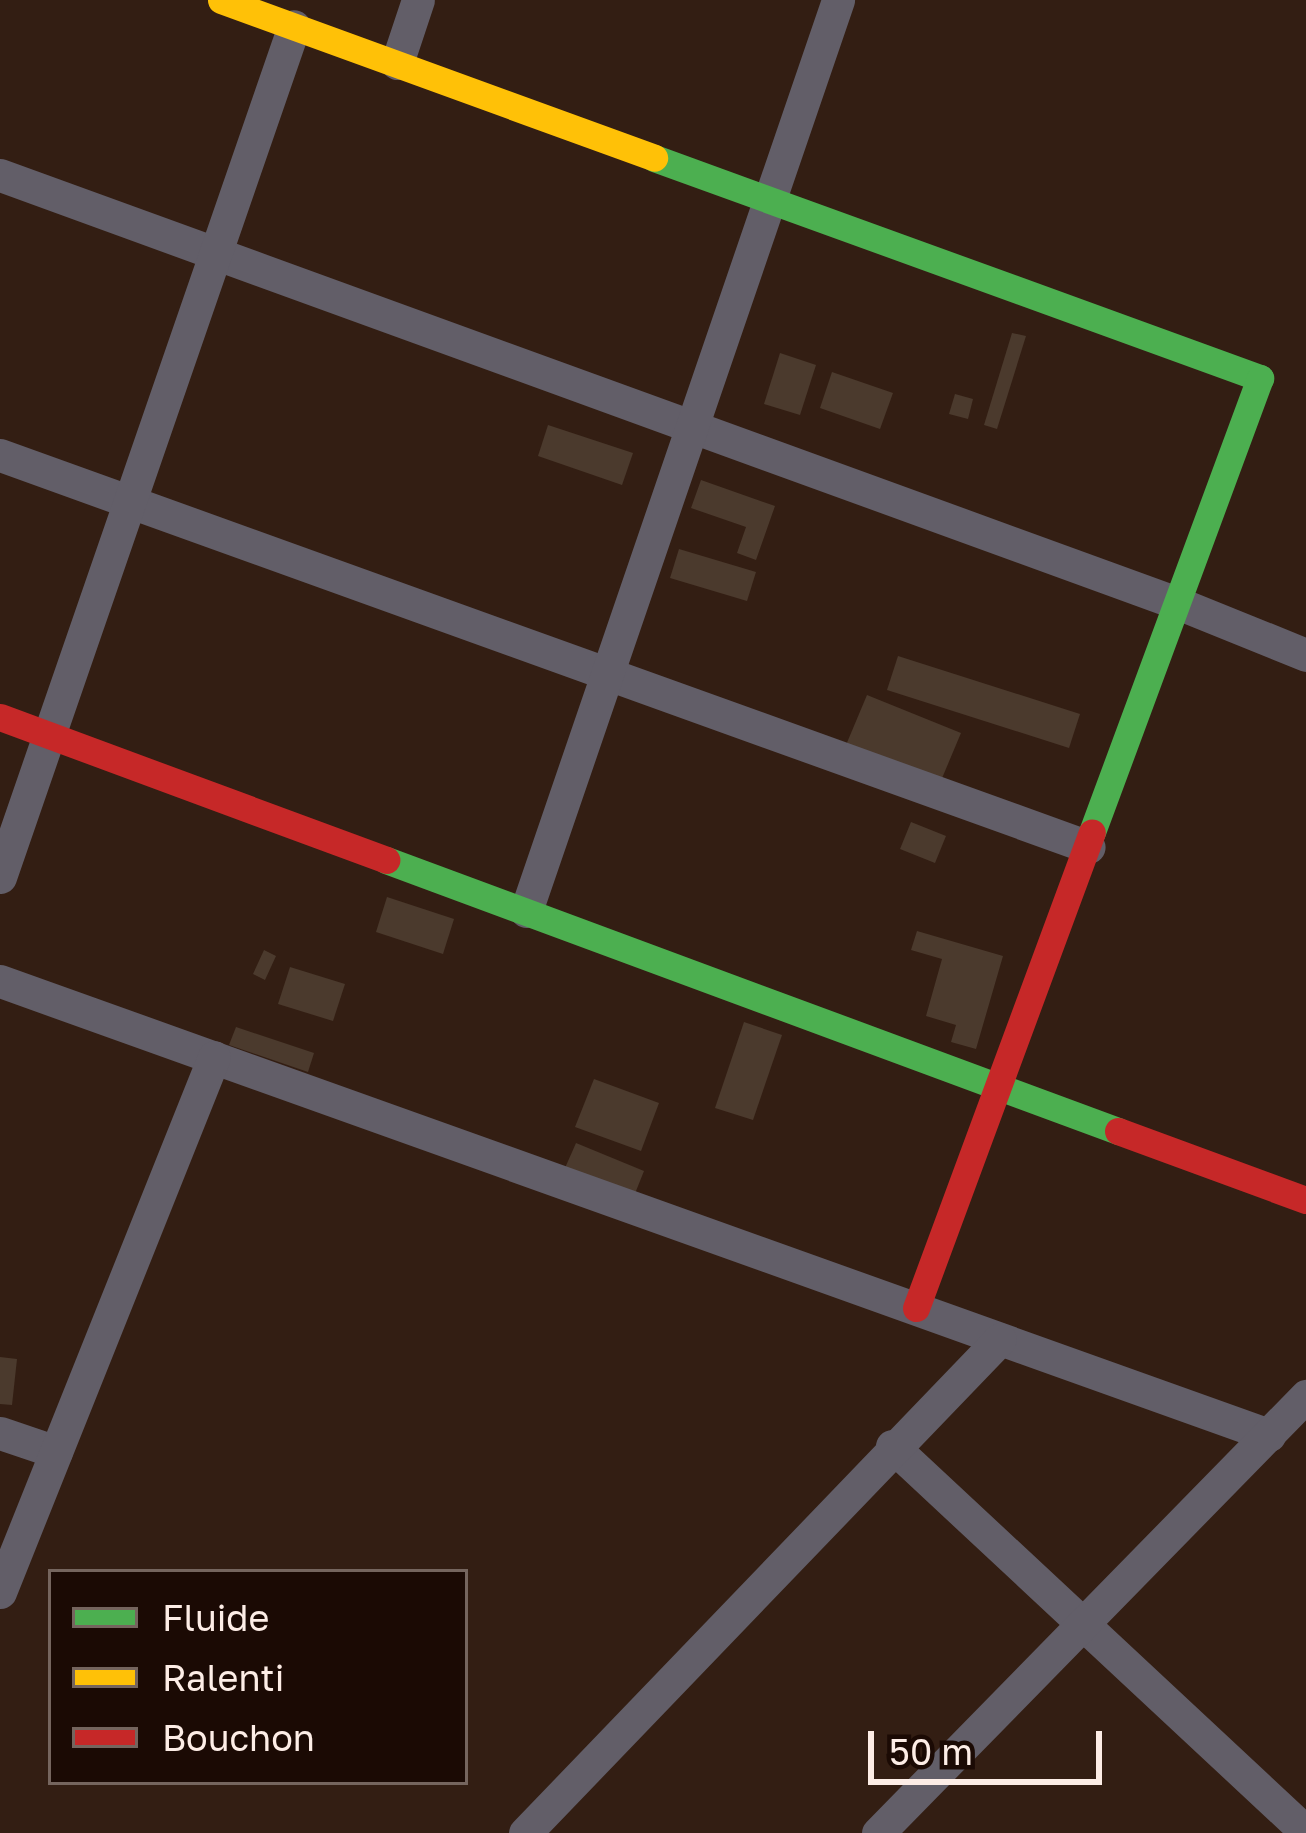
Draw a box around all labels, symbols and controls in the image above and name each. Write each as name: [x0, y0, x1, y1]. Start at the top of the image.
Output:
legend: [48, 1569, 468, 1785]
text: Fluide: [162, 1596, 269, 1639]
text: Ralenti: [162, 1656, 284, 1699]
scale bar: [874, 1707, 1108, 1781]
text: Bouchon: [162, 1716, 315, 1759]
text: 50 m: [889, 1730, 973, 1773]

